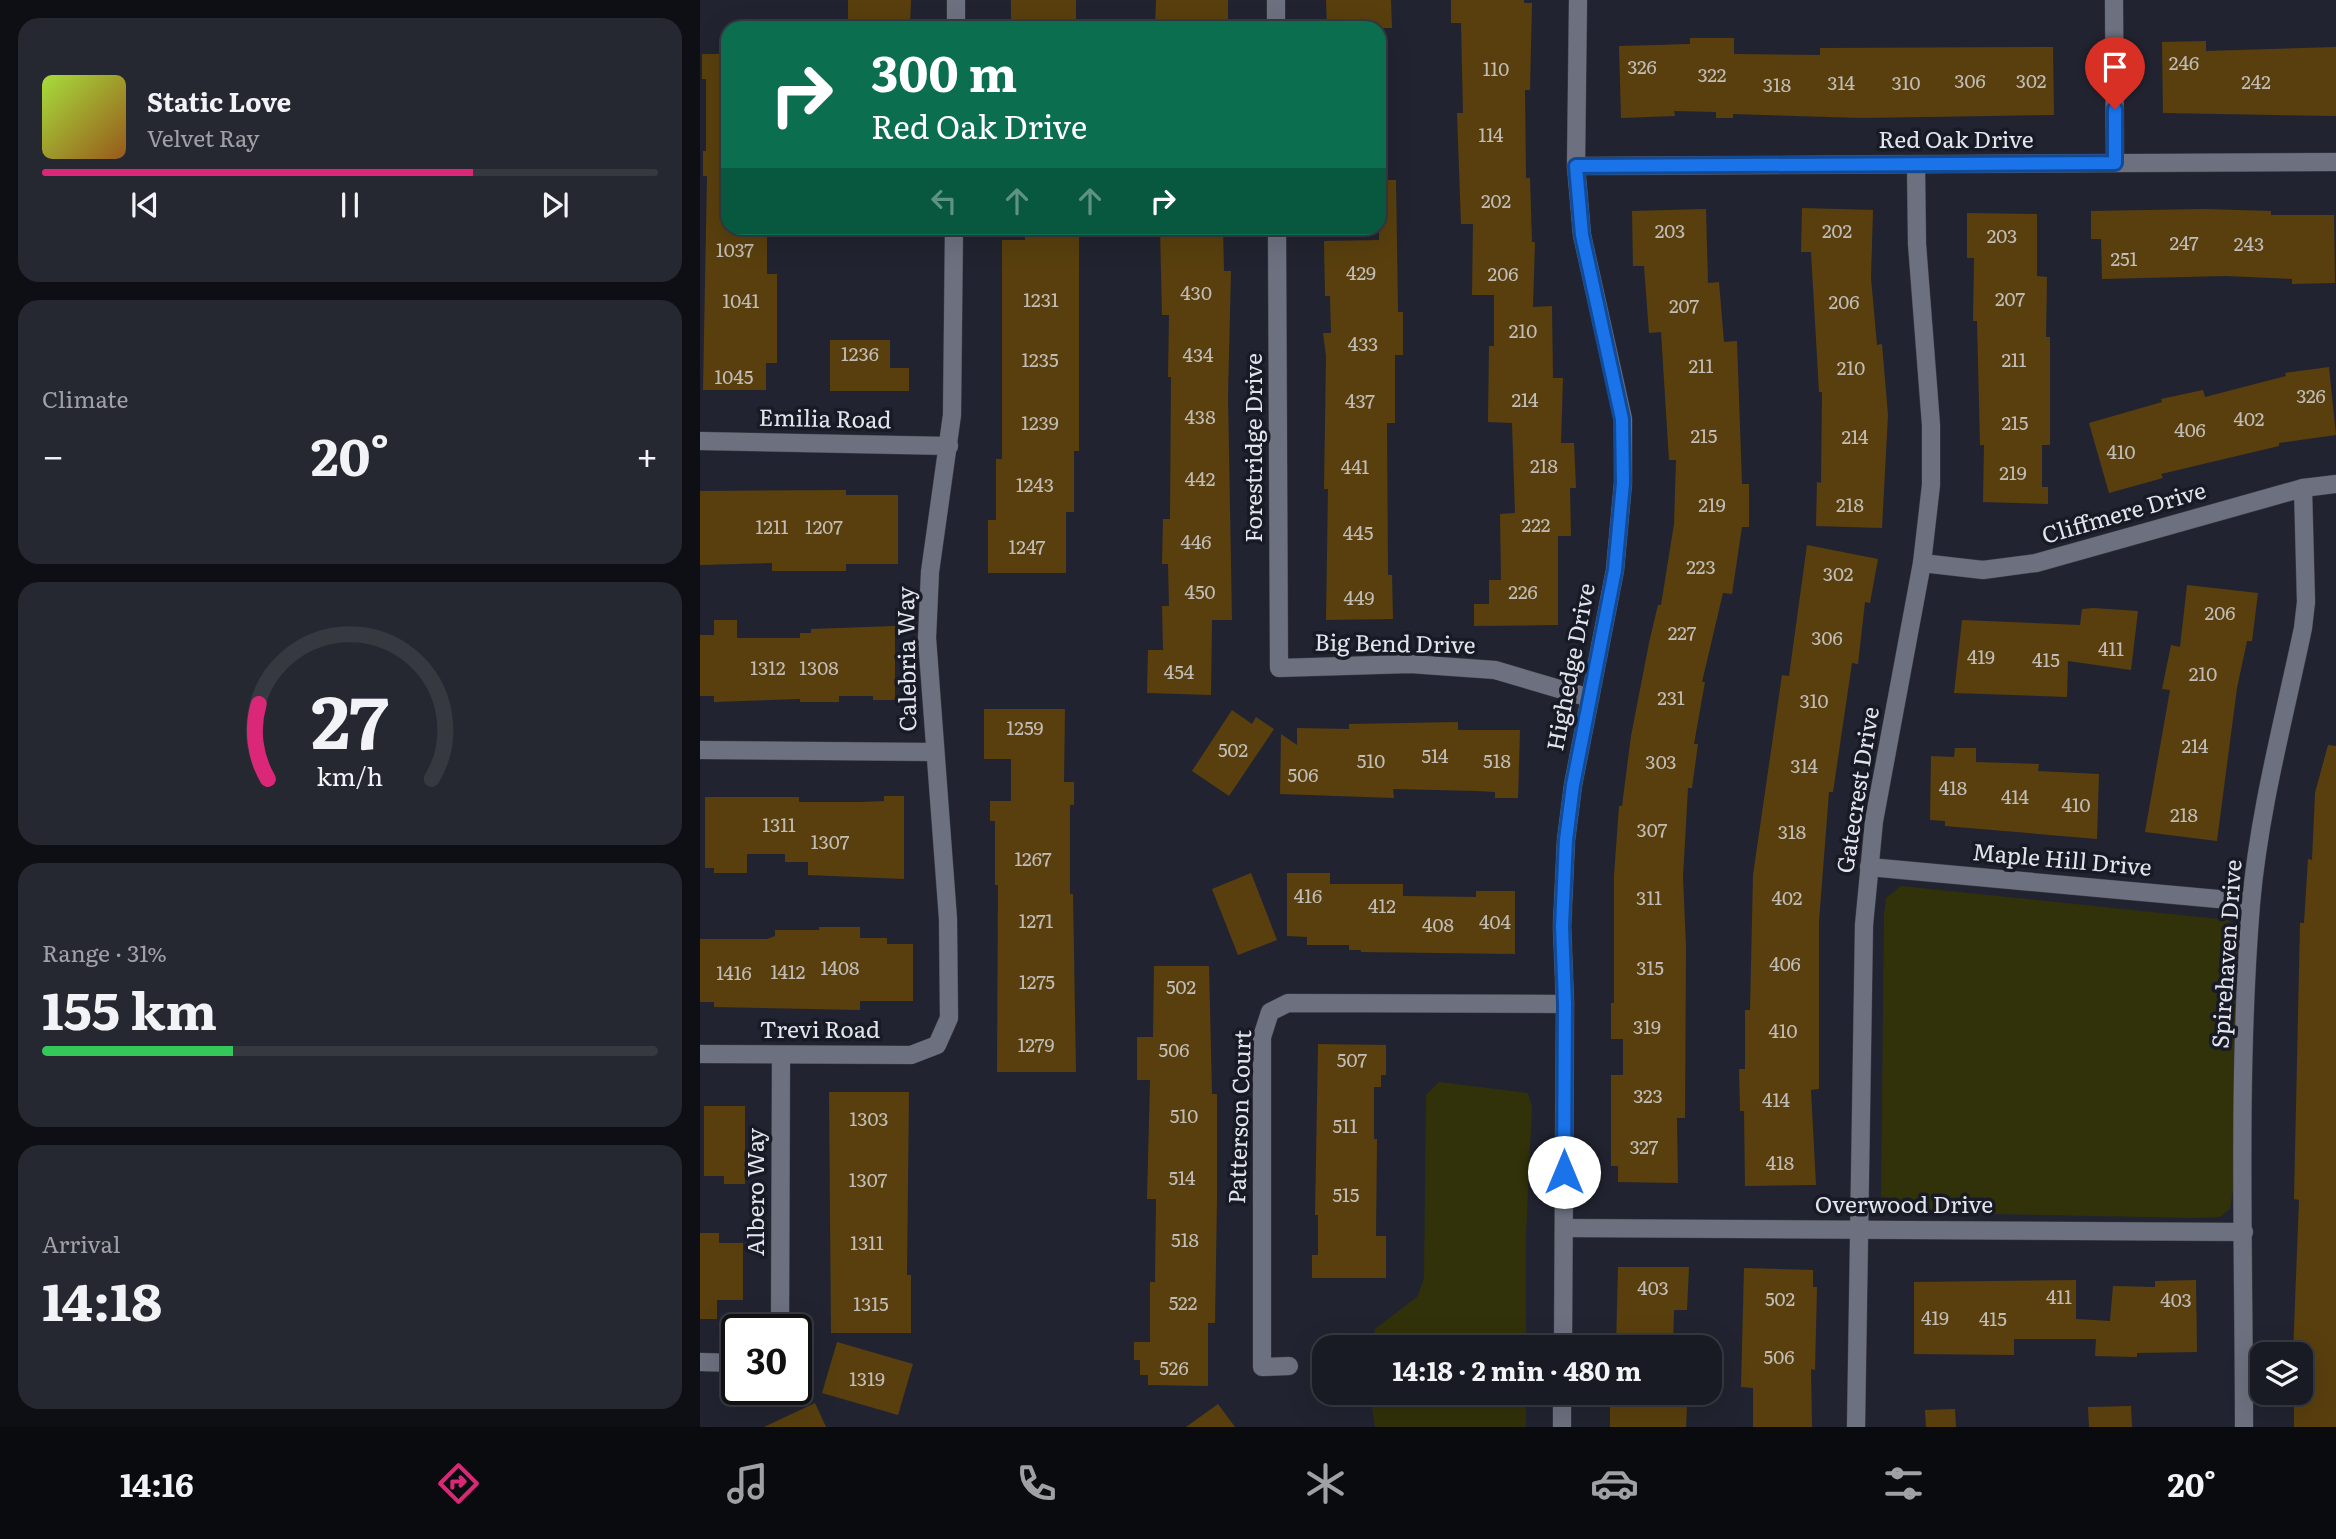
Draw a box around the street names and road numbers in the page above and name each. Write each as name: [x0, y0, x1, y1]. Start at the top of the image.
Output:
street label: Red Oak Drive: [1878, 121, 2034, 155]
street label: Forestridge Drive: [1235, 353, 1269, 543]
street label: Emilia Road: [758, 399, 892, 435]
street label: Cliffmere Drive: [2037, 471, 2210, 551]
street label: Highedge Drive: [1536, 580, 1602, 753]
street label: Calebria Way: [887, 585, 923, 732]
street label: Big Bend Drive: [1314, 624, 1476, 660]
street label: Gatecrest Drive: [1826, 704, 1886, 875]
street label: Maple Hill Drive: [1971, 833, 2153, 883]
street label: Spirehaven Drive: [2201, 858, 2249, 1050]
street label: Trevi Road: [760, 1011, 880, 1045]
street label: Patterson Court: [1218, 1029, 1258, 1205]
street label: Albero Way: [737, 1127, 771, 1256]
street label: Overwood Drive: [1815, 1186, 1993, 1220]

